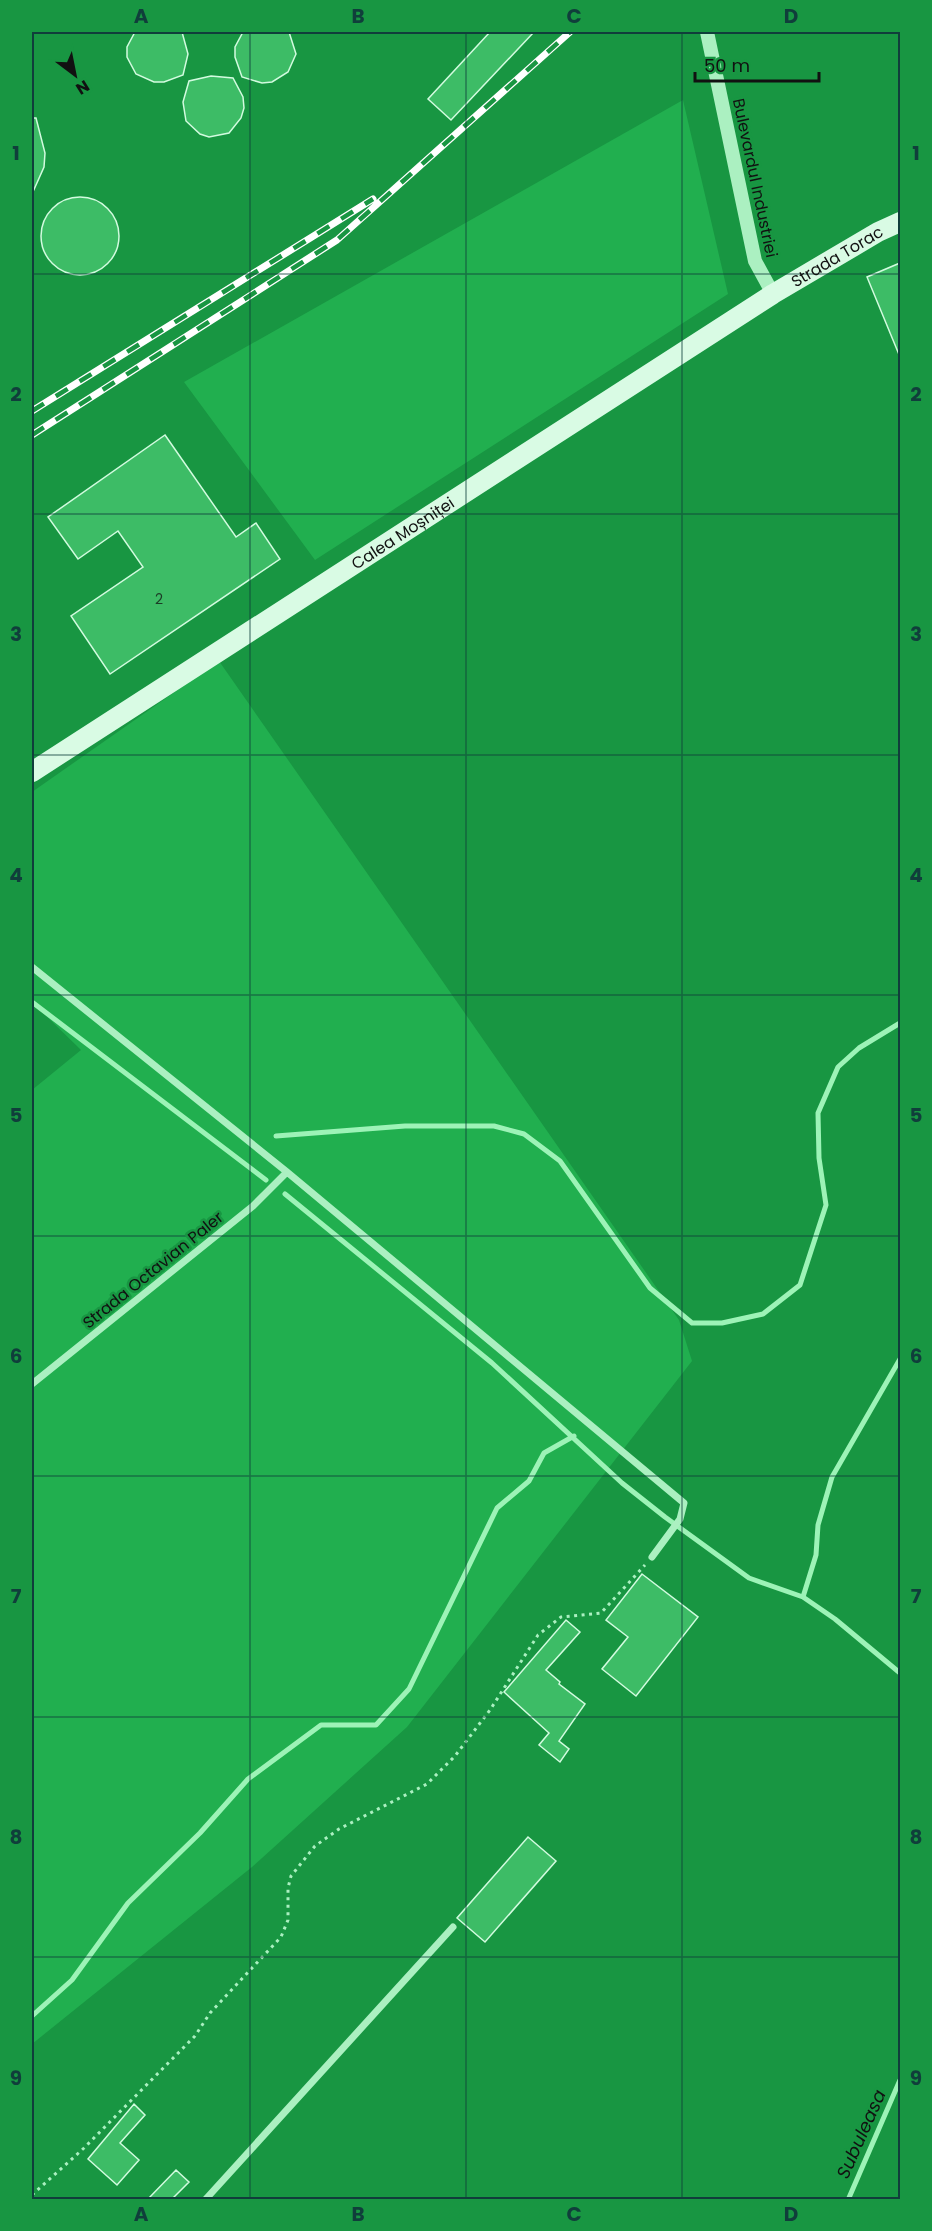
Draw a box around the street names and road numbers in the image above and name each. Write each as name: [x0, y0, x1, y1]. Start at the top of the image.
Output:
street label: Bulevardul Industriei: [727, 96, 783, 260]
street label: Strada Torac: [787, 220, 887, 292]
street label: Calea Moșniței: [347, 491, 459, 575]
street label: Strada Octavian Paler: [78, 1206, 228, 1334]

